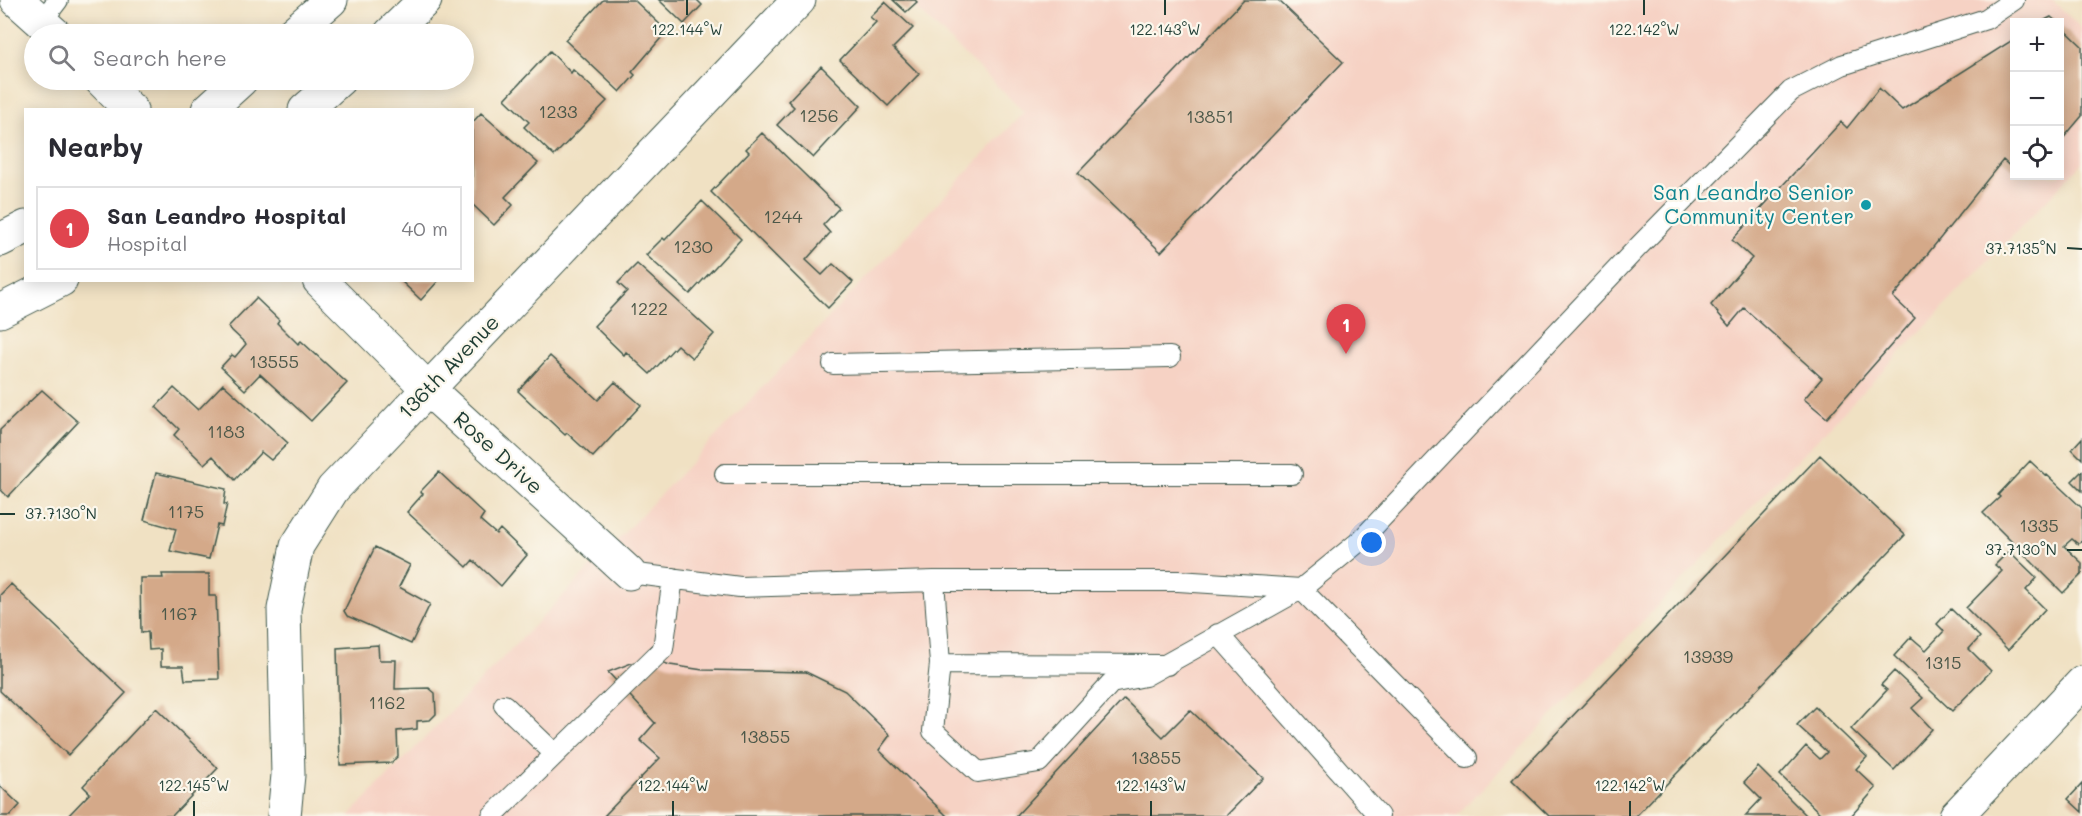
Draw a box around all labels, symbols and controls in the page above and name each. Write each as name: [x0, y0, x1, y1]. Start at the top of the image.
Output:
map controls: [2010, 18, 2064, 180]
button: +: [2010, 18, 2064, 72]
text: 122.144°W: [651, 19, 723, 39]
text: 122.143°W: [1129, 19, 1201, 39]
text: 122.142°W: [1609, 19, 1679, 39]
search box: [24, 24, 474, 90]
icon: search: [45, 41, 78, 74]
text: Search here: [93, 43, 227, 72]
button: −: [2010, 72, 2064, 126]
house number: 1233: [538, 99, 578, 123]
house number: 1256: [799, 103, 839, 127]
house number: 13851: [1186, 104, 1234, 128]
button: locate: [2010, 126, 2064, 180]
text: Nearby: [48, 130, 143, 164]
place label: San Leandro Senior Community Center: [1653, 178, 1854, 229]
marker: San Leandro Senior Community Center: [1859, 198, 1873, 212]
text: San Leandro Hospital: [107, 201, 346, 230]
house number: 1244: [763, 204, 803, 228]
text: 1: [65, 215, 74, 241]
text: 40 m: [402, 215, 448, 241]
text: Hospital: [107, 230, 188, 256]
house number: 1230: [673, 234, 713, 258]
text: 37.7135°N: [1986, 238, 2057, 258]
house number: 1222: [630, 296, 668, 320]
pin: 1: [1326, 304, 1366, 354]
street label: 136th Avenue: [391, 308, 504, 424]
house number: 13555: [249, 349, 299, 373]
street label: Rose Drive: [449, 405, 549, 499]
house number: 1183: [207, 419, 245, 443]
house number: 1175: [168, 499, 204, 523]
text: 37.7130°N: [25, 503, 97, 523]
house number: 1335: [2019, 513, 2059, 537]
your location: [1357, 528, 1386, 557]
text: 37.7130°N: [1985, 539, 2057, 559]
house number: 1167: [161, 601, 197, 625]
house number: 13939: [1683, 644, 1734, 668]
house number: 1315: [1924, 650, 1962, 674]
house number: 1162: [369, 690, 406, 714]
house number: 13855: [740, 724, 790, 748]
house number: 13855: [1131, 745, 1181, 769]
text: 122.145°W: [158, 775, 230, 795]
text: 122.144°W: [637, 775, 709, 795]
text: 122.143°W: [1115, 775, 1187, 795]
text: 122.142°W: [1595, 775, 1665, 795]

